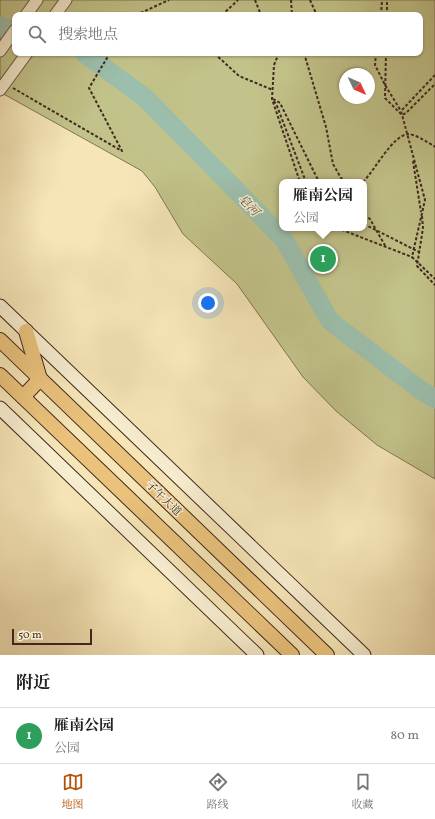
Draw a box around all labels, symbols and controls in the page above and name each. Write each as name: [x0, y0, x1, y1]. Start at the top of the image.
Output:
search box: [12, 12, 423, 56]
icon: search: [26, 23, 48, 45]
text: 搜索地点: [58, 25, 118, 46]
north arrow: [339, 68, 375, 104]
popup: [279, 179, 367, 231]
text: 雁南公园: [293, 186, 353, 207]
water label: 皂河: [234, 191, 264, 221]
text: 公园: [293, 210, 319, 228]
pin: 1: [310, 244, 336, 274]
your location: [198, 293, 218, 313]
street label: 子午大道: [142, 478, 184, 520]
scale bar: [12, 627, 92, 646]
text: 50 m: [18, 628, 42, 643]
text: 附近: [16, 672, 50, 695]
text: 雁南公园: [54, 716, 114, 737]
text: 1: [26, 727, 32, 745]
text: 80 m: [390, 727, 419, 745]
text: 公园: [54, 740, 80, 758]
tab: 地图: [62, 771, 84, 813]
tab: 路线: [207, 771, 229, 813]
tab: 收藏: [352, 771, 374, 813]

